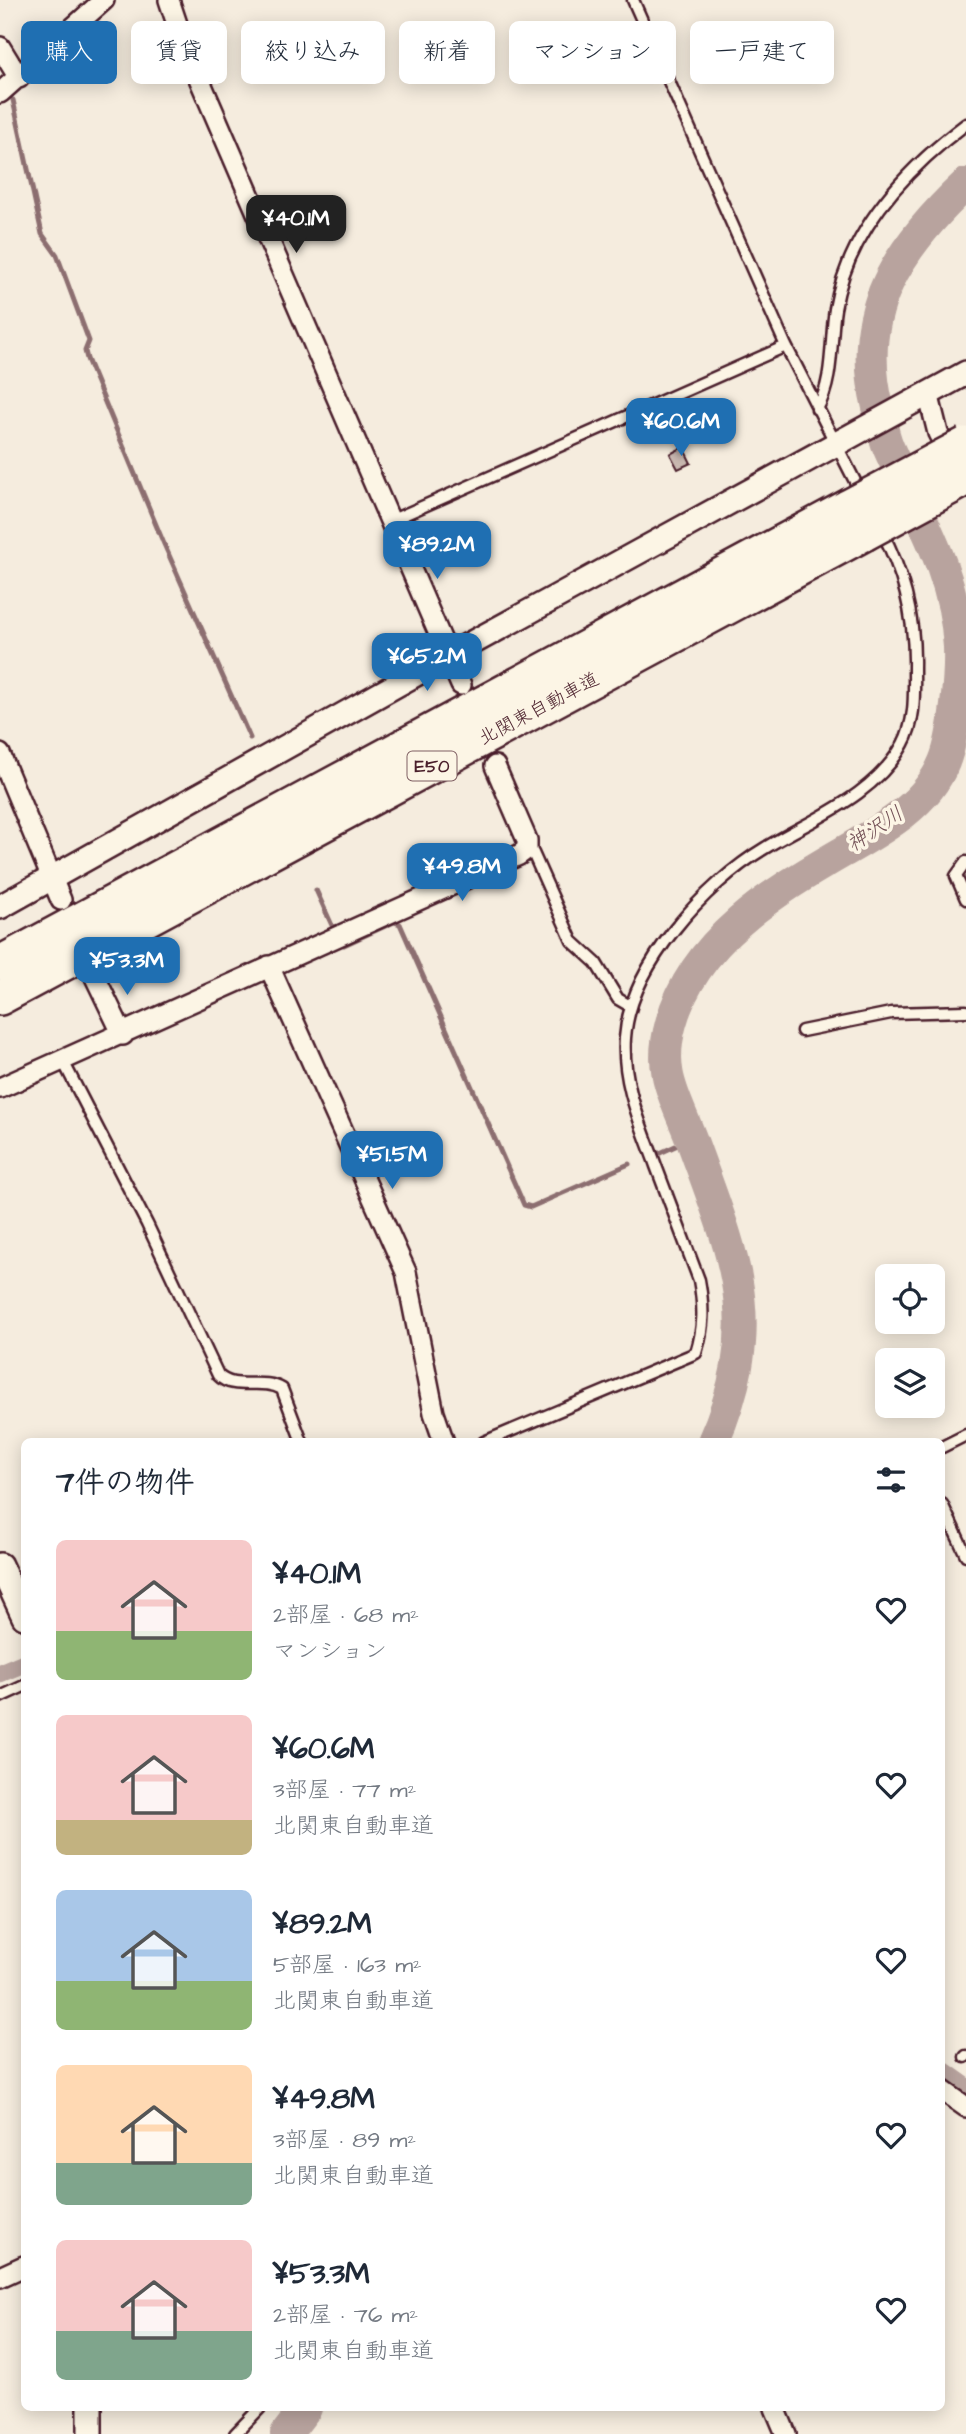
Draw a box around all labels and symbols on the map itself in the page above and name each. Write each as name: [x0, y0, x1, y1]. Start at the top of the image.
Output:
pin: ¥40.1M: [239, 196, 353, 255]
pin: ¥60.6M: [624, 398, 738, 458]
pin: ¥89.2M: [380, 522, 494, 581]
pin: ¥65.2M: [370, 634, 484, 693]
street label: 北関東自動車道: [474, 666, 604, 752]
road number: E50: [408, 752, 457, 780]
water label: 神沢川: [841, 799, 909, 859]
pin: ¥49.8M: [405, 844, 519, 903]
pin: ¥53.3M: [70, 937, 184, 997]
pin: ¥51.5M: [335, 1132, 449, 1191]

